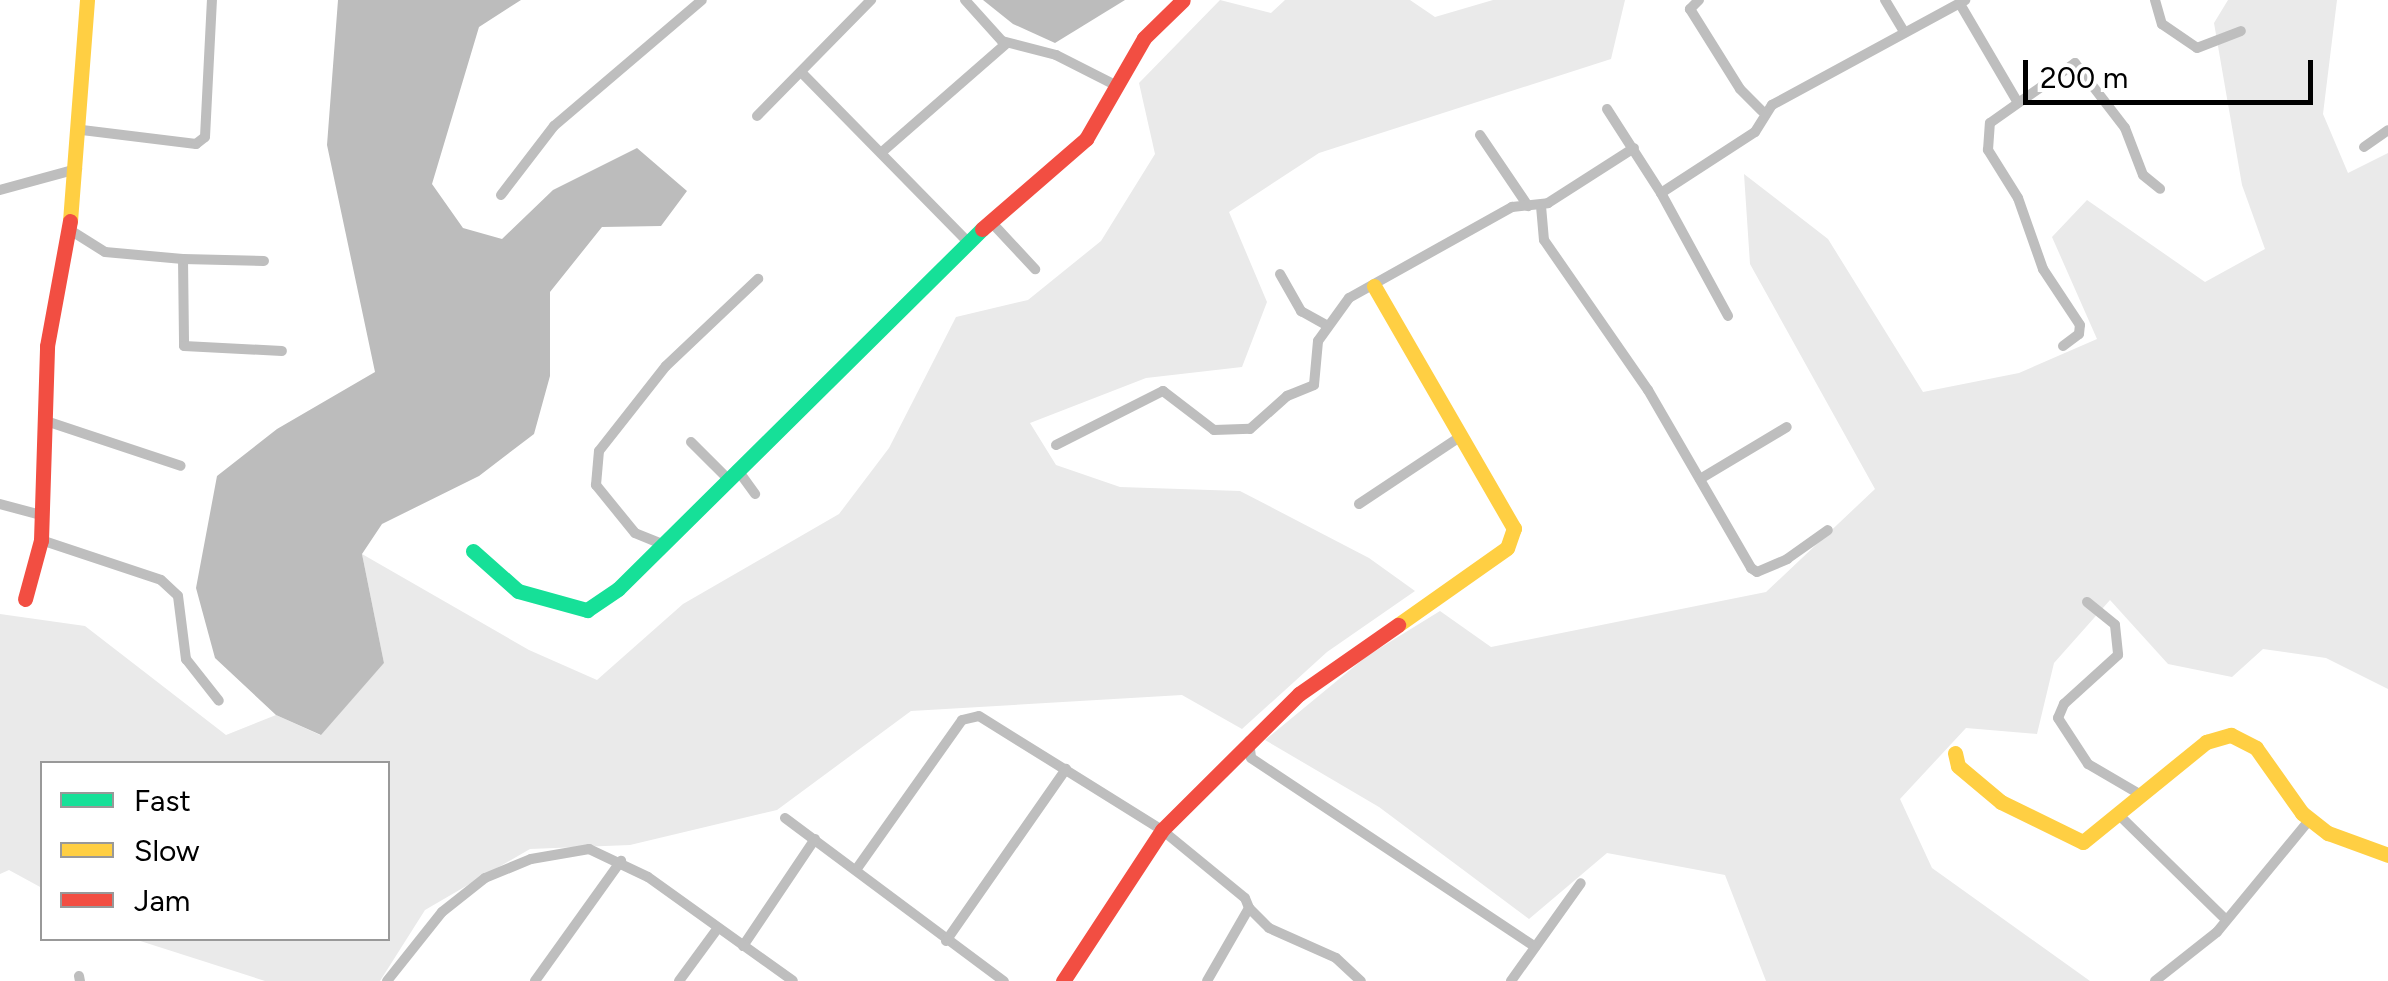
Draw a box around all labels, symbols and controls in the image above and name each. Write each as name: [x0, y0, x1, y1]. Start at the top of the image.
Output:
scale bar: [2028, 40, 2318, 102]
text: 200 m: [2040, 59, 2128, 96]
legend: [40, 761, 390, 941]
text: Fast: [134, 782, 191, 819]
text: Slow: [134, 832, 200, 869]
text: Jam: [134, 882, 190, 919]

